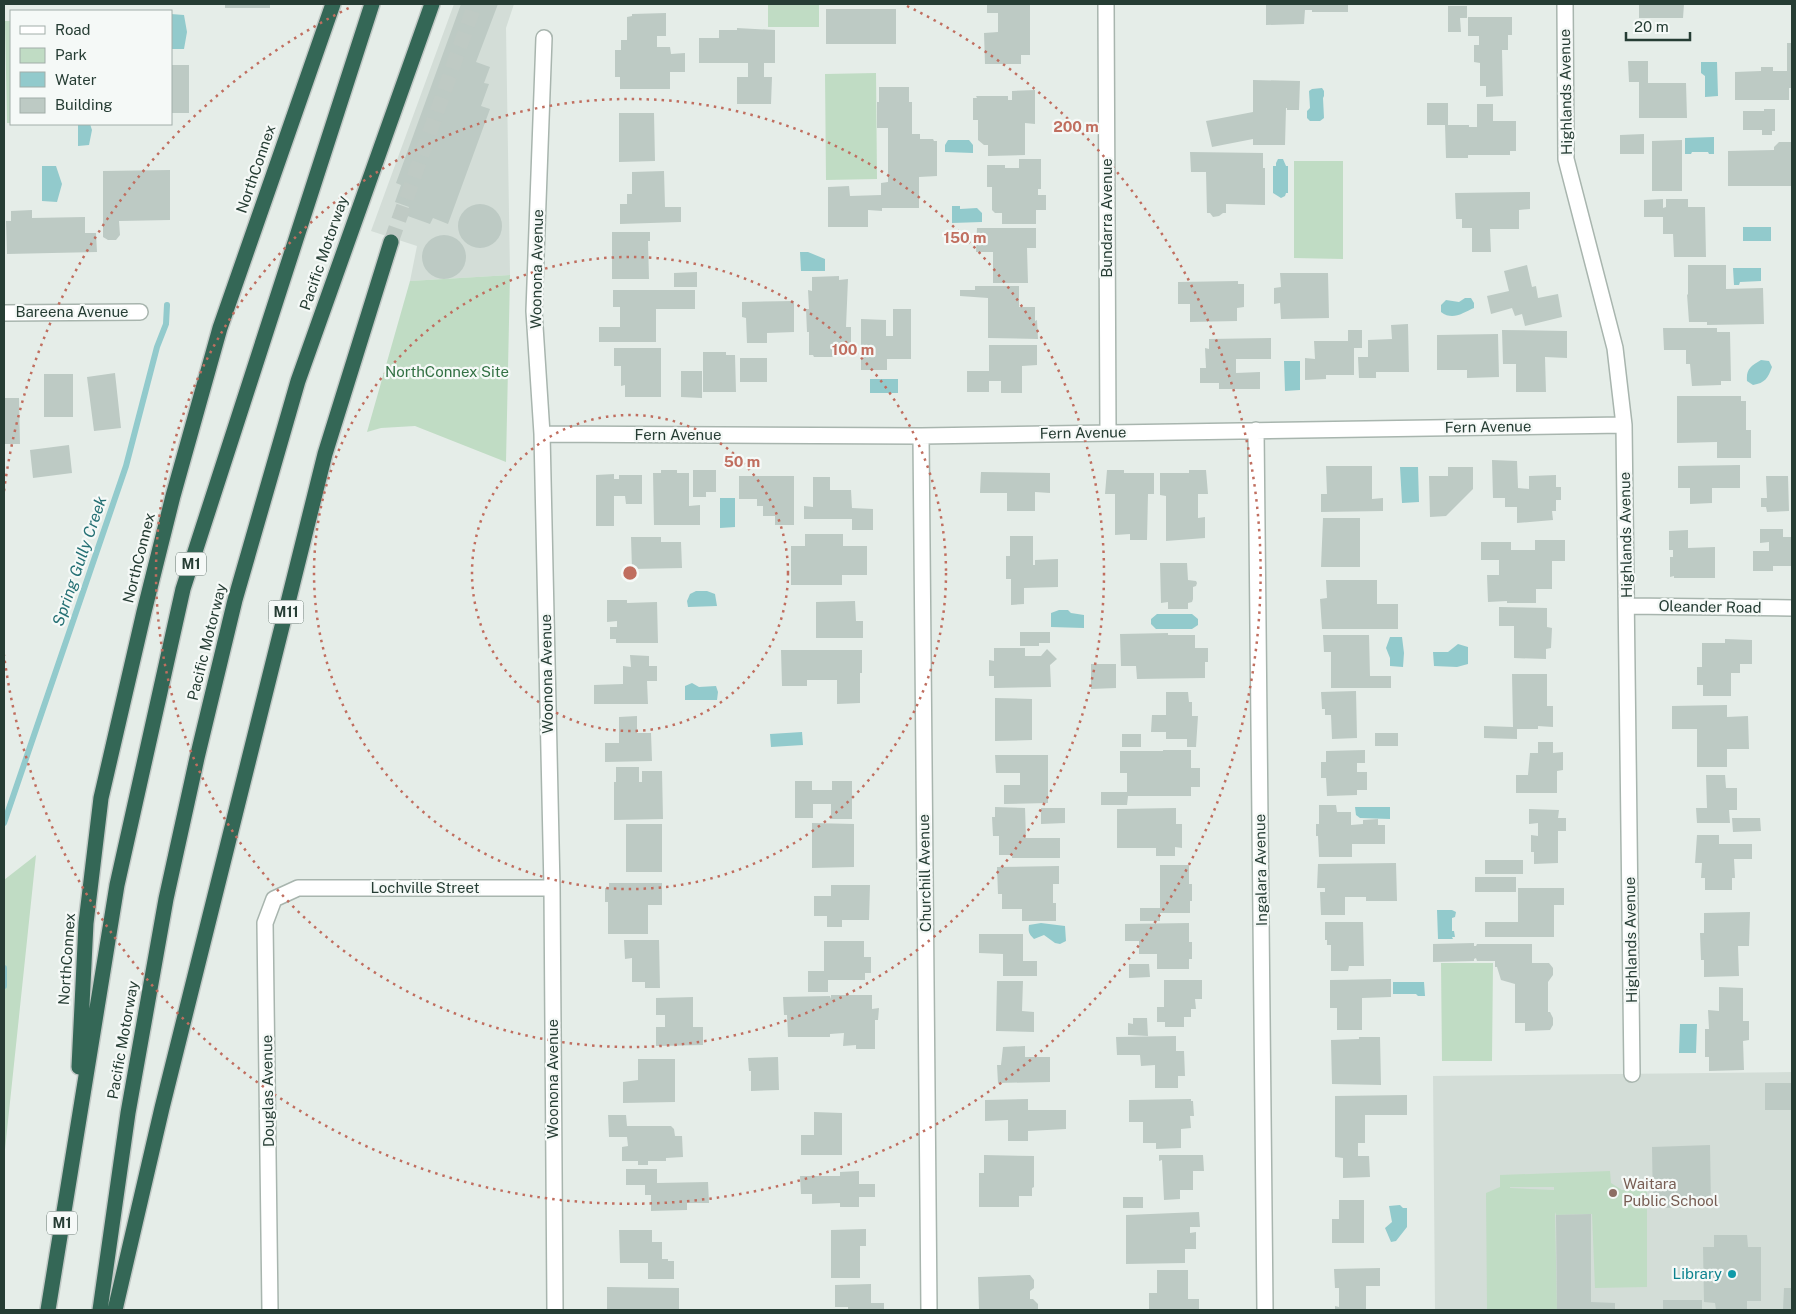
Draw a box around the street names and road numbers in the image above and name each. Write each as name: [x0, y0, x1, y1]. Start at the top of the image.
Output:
street label: Highlands Avenue: [1556, 29, 1575, 155]
street label: NorthConnex: [232, 122, 279, 215]
street label: Bundarra Avenue: [1098, 158, 1115, 278]
street label: Pacific Motorway: [296, 193, 351, 312]
street label: Woonona Avenue: [527, 209, 546, 329]
street label: Bareena Avenue: [15, 303, 129, 320]
street label: Fern Avenue: [1444, 417, 1532, 436]
street label: Fern Avenue: [1039, 423, 1127, 442]
street label: Fern Avenue: [635, 426, 721, 443]
street label: Highlands Avenue: [1616, 472, 1635, 598]
street label: NorthConnex: [119, 511, 158, 605]
road number: M1: [176, 552, 206, 576]
street label: Pacific Motorway: [184, 582, 229, 702]
street label: Oleander Road: [1658, 597, 1762, 616]
road number: M11: [268, 600, 304, 624]
street label: Woonona Avenue: [537, 614, 556, 734]
street label: Churchill Avenue: [915, 814, 934, 932]
street label: Ingalara Avenue: [1251, 814, 1270, 926]
street label: Highlands Avenue: [1621, 877, 1640, 1003]
street label: Lochville Street: [370, 879, 480, 896]
street label: NorthConnex: [55, 912, 78, 1006]
street label: Pacific Motorway: [104, 979, 141, 1100]
street label: Woonona Avenue: [544, 1019, 561, 1139]
street label: Douglas Avenue: [258, 1035, 277, 1147]
road number: M1: [47, 1212, 77, 1234]

